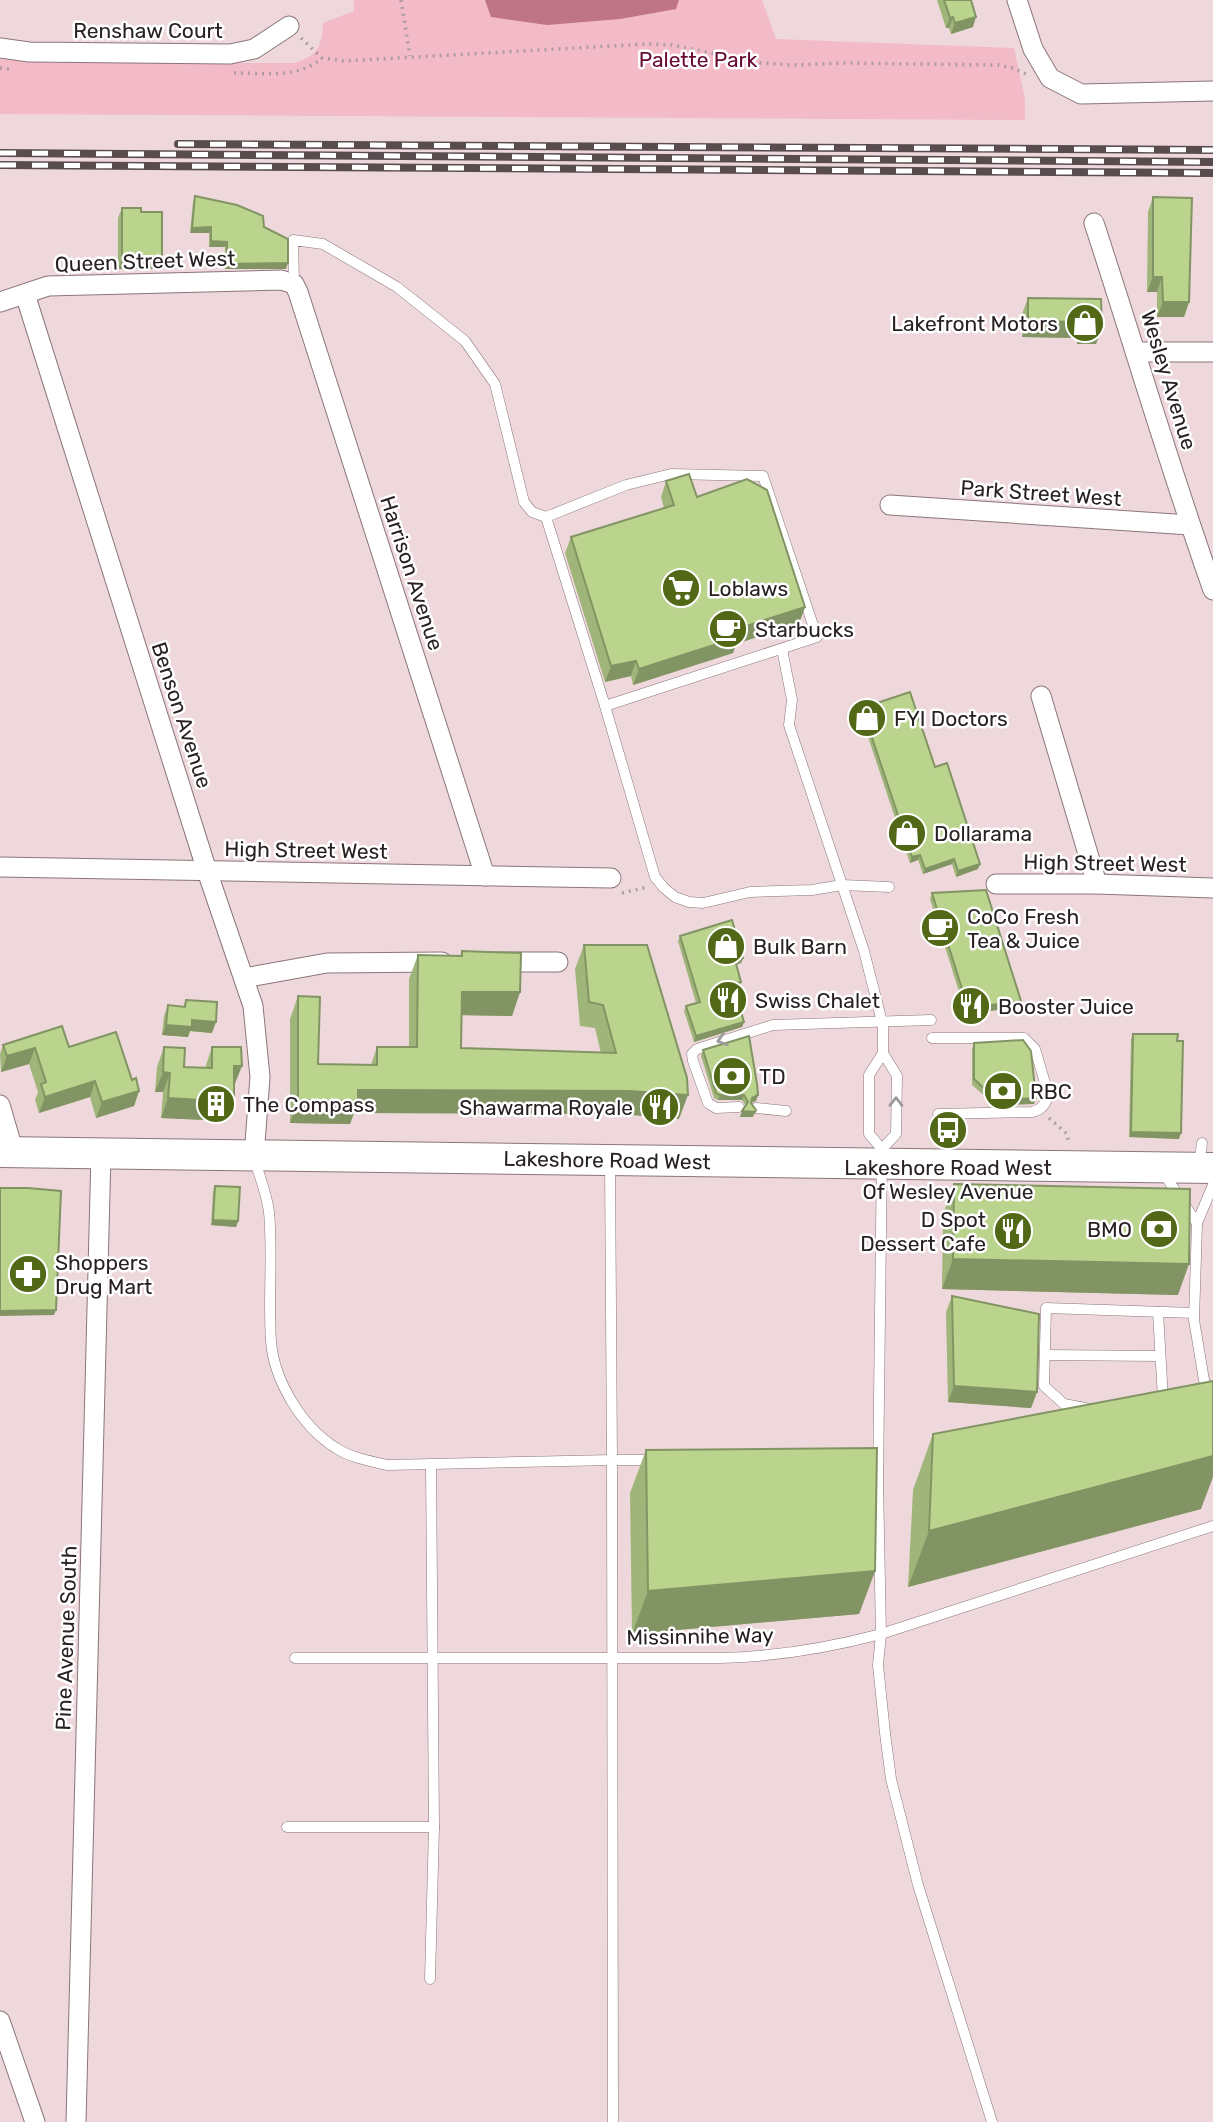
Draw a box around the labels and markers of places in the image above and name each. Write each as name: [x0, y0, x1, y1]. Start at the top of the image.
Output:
shop icon: Lakefront Motors: [1064, 302, 1106, 344]
place label: Lakefront Motors: [891, 311, 1058, 336]
supermarket icon: Loblaws: [660, 567, 702, 609]
place label: Loblaws: [708, 576, 788, 601]
cafe icon: Starbucks: [707, 608, 749, 650]
place label: Starbucks: [755, 617, 854, 642]
shop icon: FYI Doctors: [846, 697, 888, 739]
place label: FYI Doctors: [894, 706, 1008, 731]
shop icon: Dollarama: [886, 812, 928, 854]
place label: Dollarama: [934, 821, 1032, 846]
place label: CoCo Fresh Tea & Juice: [967, 904, 1080, 953]
cafe icon: CoCo Fresh Tea & Juice: [919, 907, 961, 949]
shop icon: Bulk Barn: [705, 925, 747, 967]
place label: Bulk Barn: [753, 934, 847, 959]
restaurant icon: Swiss Chalet: [707, 979, 749, 1021]
restaurant icon: Booster Juice: [950, 985, 992, 1027]
place label: Swiss Chalet: [755, 988, 880, 1013]
place label: Booster Juice: [998, 994, 1134, 1019]
bank icon: TD: [711, 1055, 753, 1097]
place label: TD: [759, 1064, 786, 1089]
bank icon: RBC: [982, 1070, 1024, 1112]
place label: RBC: [1030, 1079, 1072, 1104]
building icon: The Compass: [195, 1083, 237, 1125]
restaurant icon: Shawarma Royale: [639, 1086, 681, 1128]
place label: The Compass: [243, 1092, 375, 1117]
place label: Shawarma Royale: [459, 1095, 633, 1120]
bus stop icon: Lakeshore Road West Of Wesley Avenue: [927, 1109, 969, 1151]
place label: Lakeshore Road West Of Wesley Avenue: [844, 1155, 1052, 1204]
place label: D Spot Dessert Cafe: [860, 1207, 986, 1256]
bank icon: BMO: [1138, 1208, 1180, 1250]
restaurant icon: D Spot Dessert Cafe: [992, 1210, 1034, 1252]
place label: BMO: [1087, 1217, 1132, 1242]
place label: Shoppers Drug Mart: [55, 1250, 152, 1299]
pharmacy icon: Shoppers Drug Mart: [7, 1253, 49, 1295]

